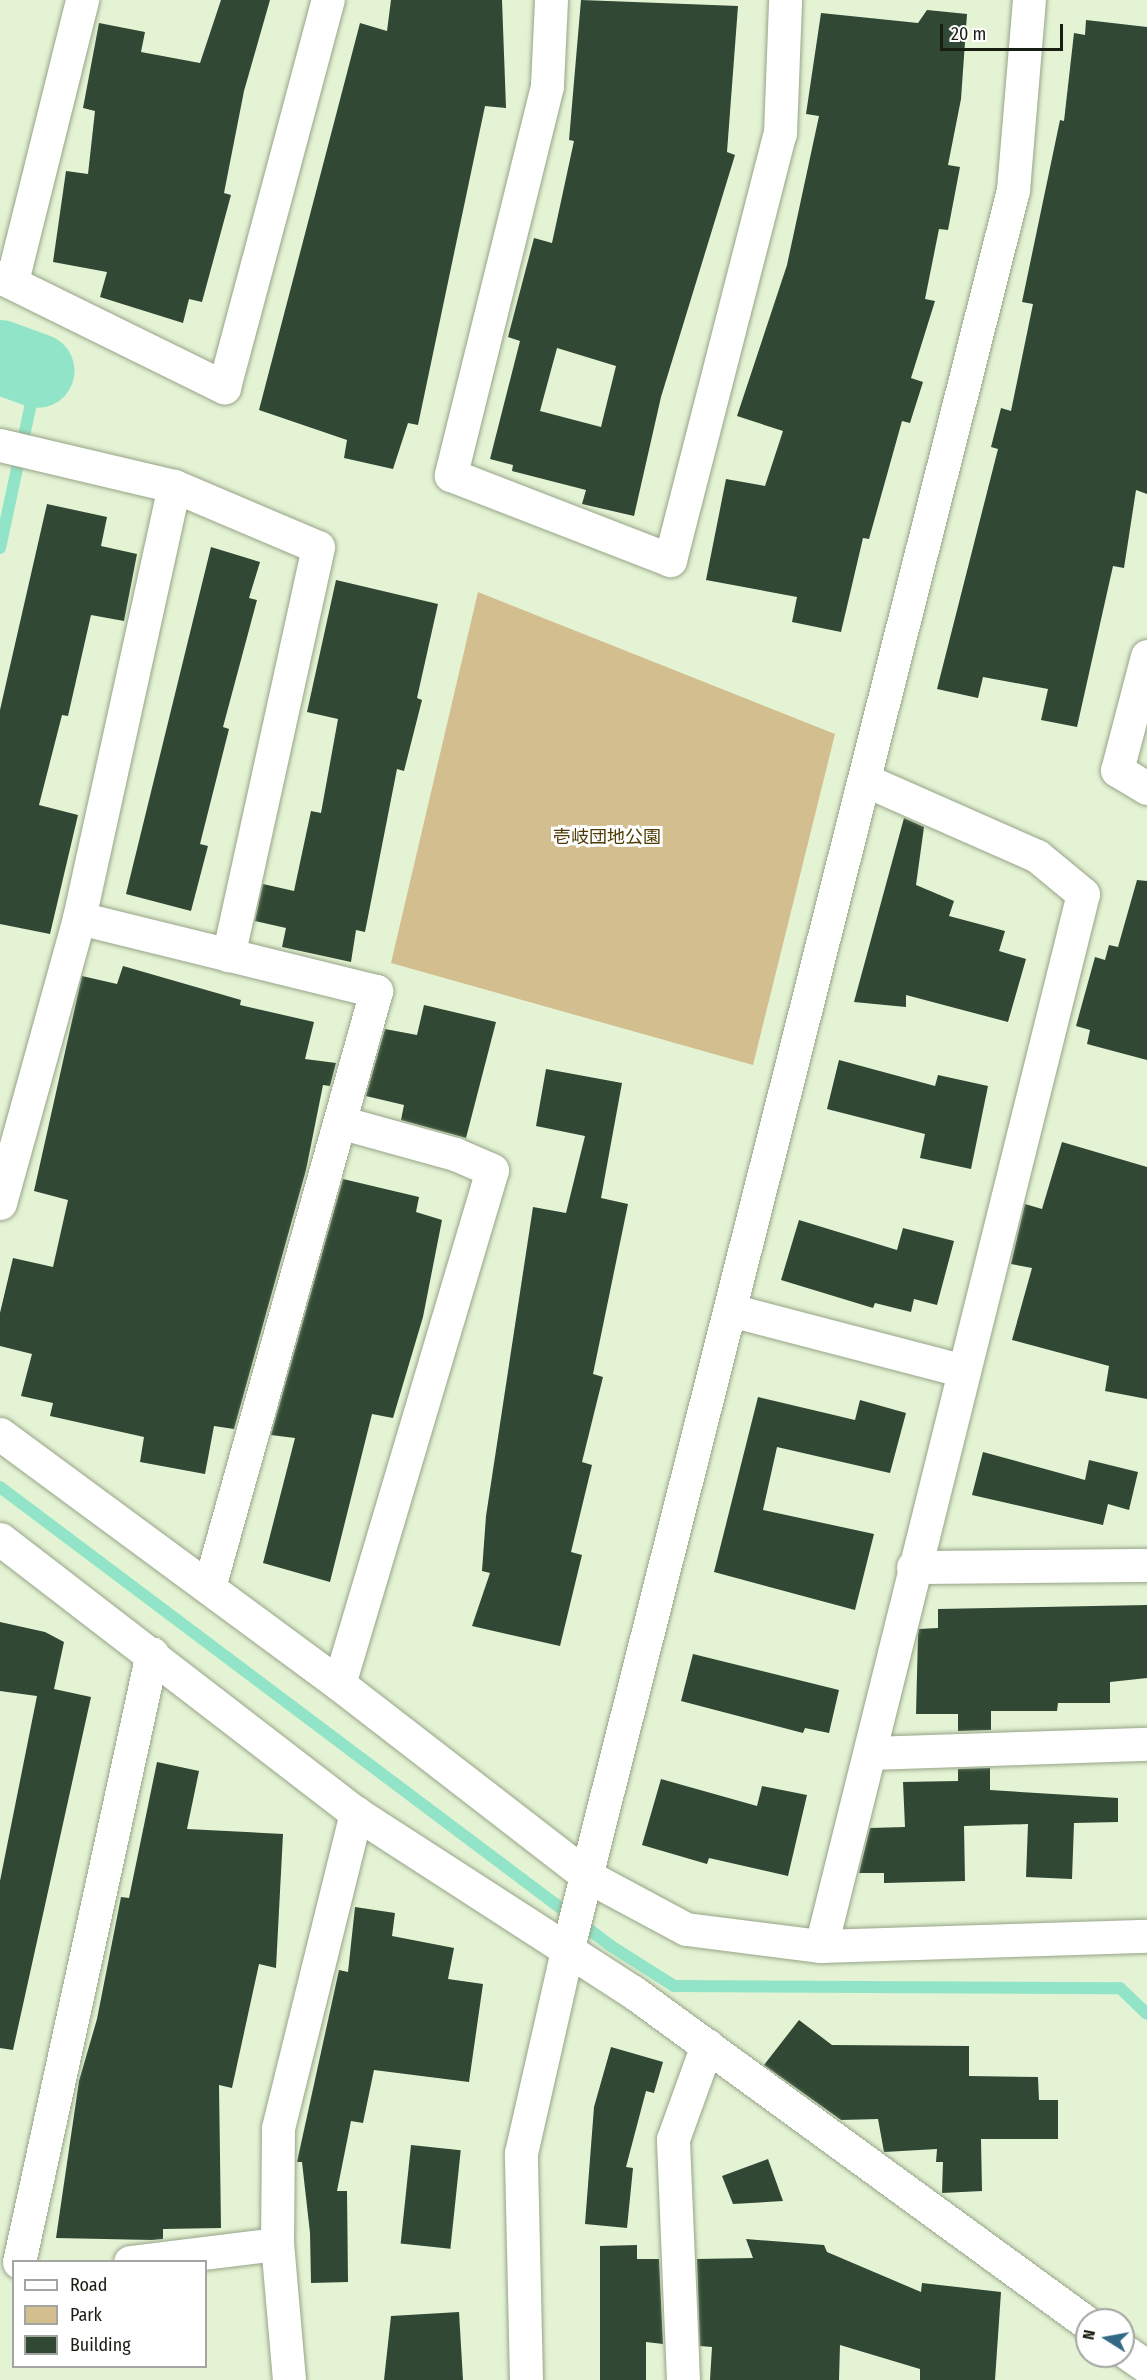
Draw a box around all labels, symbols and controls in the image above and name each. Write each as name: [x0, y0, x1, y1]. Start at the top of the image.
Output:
scale bar: [943, 12, 1066, 50]
text: 20 m: [951, 23, 986, 45]
park label: 壱岐団地公園: [553, 826, 661, 848]
legend: [12, 2260, 207, 2368]
text: Road: [70, 2274, 107, 2296]
text: Park: [70, 2304, 102, 2326]
north arrow: [1075, 2308, 1135, 2368]
text: N: [1079, 2328, 1099, 2341]
text: Building: [70, 2334, 131, 2356]

